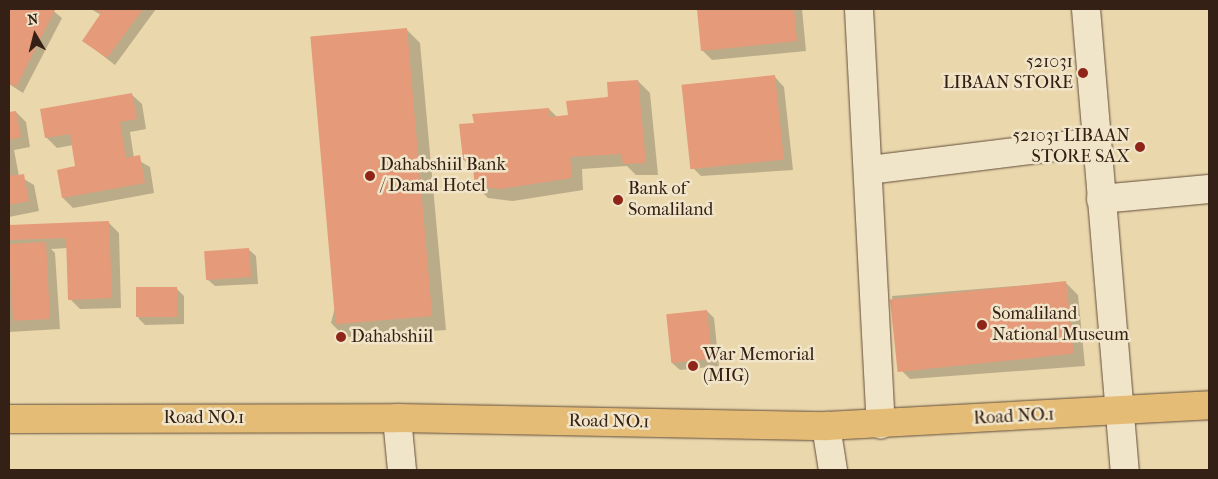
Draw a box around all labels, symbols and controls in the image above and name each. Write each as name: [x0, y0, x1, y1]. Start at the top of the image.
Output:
north arrow: [10, 10, 60, 60]
text: N: [26, 10, 39, 29]
place label: 521031 LIBAAN STORE: [943, 52, 1073, 94]
marker: 521031 LIBAAN STORE: [1077, 67, 1089, 79]
place label: 521031 LIBAAN STORE SAX: [1012, 126, 1130, 168]
marker: 521031 LIBAAN STORE SAX: [1134, 141, 1146, 153]
place label: Dahabshiil Bank / Damal Hotel: [380, 155, 506, 198]
marker: Dahabshiil Bank / Damal Hotel: [364, 170, 376, 182]
place label: Bank of Somaliland: [628, 179, 713, 222]
marker: Bank of Somaliland: [612, 194, 624, 206]
place label: Somaliland National Museum: [992, 304, 1129, 346]
marker: Somaliland National Museum: [976, 319, 988, 331]
place label: Dahabshiil: [351, 326, 433, 348]
marker: Dahabshiil: [335, 331, 347, 343]
place label: War Memorial (MIG): [703, 345, 815, 388]
marker: War Memorial (MIG): [687, 360, 699, 372]
street label: Road NO.1: [973, 404, 1055, 430]
street label: Road NO.1: [163, 407, 245, 429]
street label: Road NO.1: [568, 410, 650, 434]

